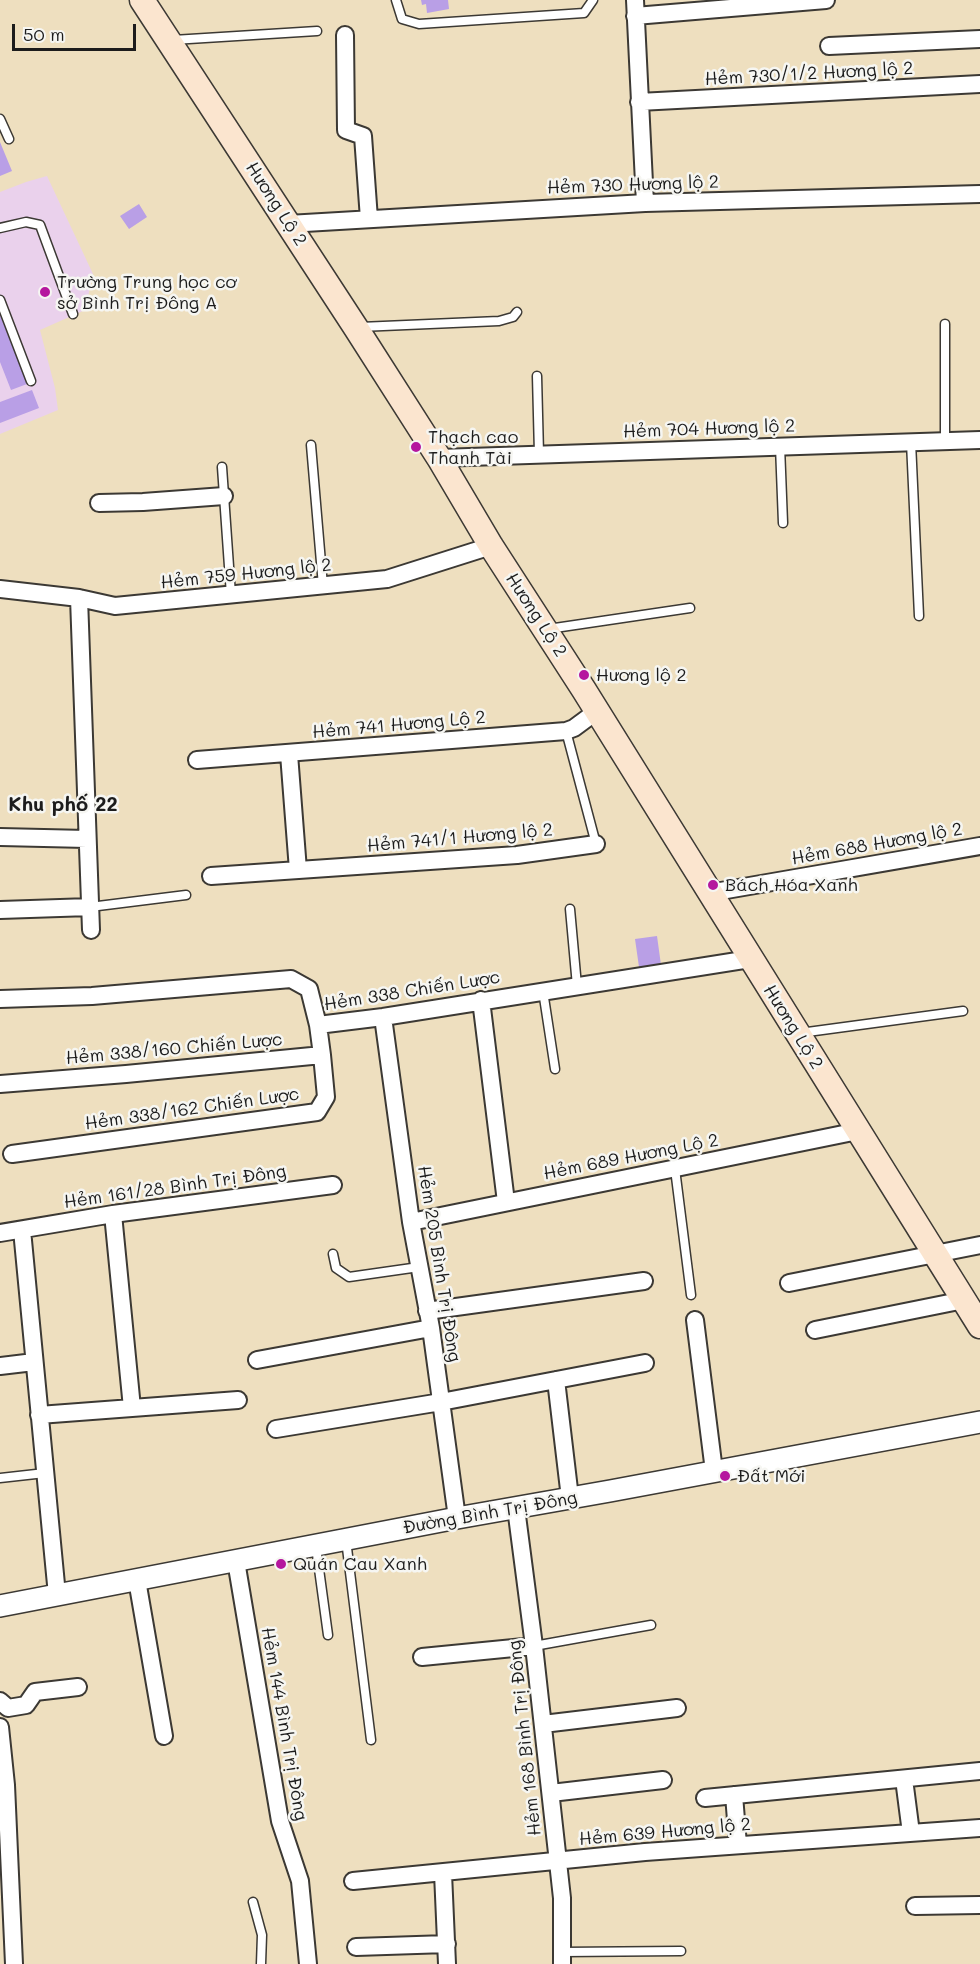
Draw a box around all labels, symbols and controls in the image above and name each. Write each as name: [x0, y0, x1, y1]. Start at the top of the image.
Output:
scale bar: [15, 12, 140, 50]
text: 50 m: [23, 22, 65, 46]
street label: Hẻm 730/1/2 Hương lộ 2: [704, 58, 914, 90]
street label: Hương Lộ 2: [241, 158, 311, 250]
street label: Hẻm 730 Hương lộ 2: [547, 171, 719, 199]
place label: Trường Trung học cơ sở Bình Trị Đông A: [57, 271, 236, 314]
marker: Trường Trung học cơ sở Bình Trị Đông A: [38, 285, 52, 299]
street label: Hẻm 704 Hương lộ 2: [623, 415, 795, 443]
place label: Thạch cao Thanh Tài: [428, 426, 518, 468]
marker: Thạch cao Thanh Tài: [409, 440, 423, 454]
street label: Hẻm 759 Hương lộ 2: [160, 554, 332, 594]
street label: Hương Lộ 2: [501, 569, 571, 661]
place label: Hương lộ 2: [596, 664, 687, 686]
marker: Hương lộ 2: [577, 668, 591, 682]
street label: Hẻm 741 Hương Lộ 2: [311, 707, 487, 743]
district label: Khu phố 22: [8, 793, 118, 817]
street label: Hẻm 688 Hương lộ 2: [790, 818, 964, 870]
street label: Hẻm 741/1 Hương lộ 2: [366, 819, 554, 857]
place label: Bách Hóa Xanh: [725, 874, 858, 896]
marker: Bách Hóa Xanh: [706, 878, 720, 892]
street label: Hẻm 338 Chiến Lược: [323, 966, 501, 1016]
street label: Hương Lộ 2: [759, 981, 827, 1073]
street label: Hẻm 338/160 Chiến Lược: [65, 1029, 283, 1069]
street label: Hẻm 338/162 Chiến Lược: [83, 1083, 301, 1135]
street label: Hẻm 689 Hương Lộ 2: [542, 1129, 720, 1185]
street label: Hẻm 161/28 Bình Trị Đông: [62, 1161, 288, 1213]
street label: Hẻm 205 Bình Trị Đông: [413, 1164, 465, 1364]
place label: Đất Mới: [737, 1465, 805, 1487]
marker: Đất Mới: [718, 1469, 732, 1483]
street label: Đường Bình Trị Đông: [401, 1487, 579, 1539]
place label: Quán Cau Xanh: [293, 1553, 427, 1575]
marker: Quán Cau Xanh: [274, 1557, 288, 1571]
street label: Hẻm 144 Bình Trị Đông: [256, 1626, 312, 1822]
street label: Hẻm 168 Bình Trị Đông: [504, 1639, 546, 1837]
street label: Hẻm 639 Hương lộ 2: [578, 1814, 752, 1850]

